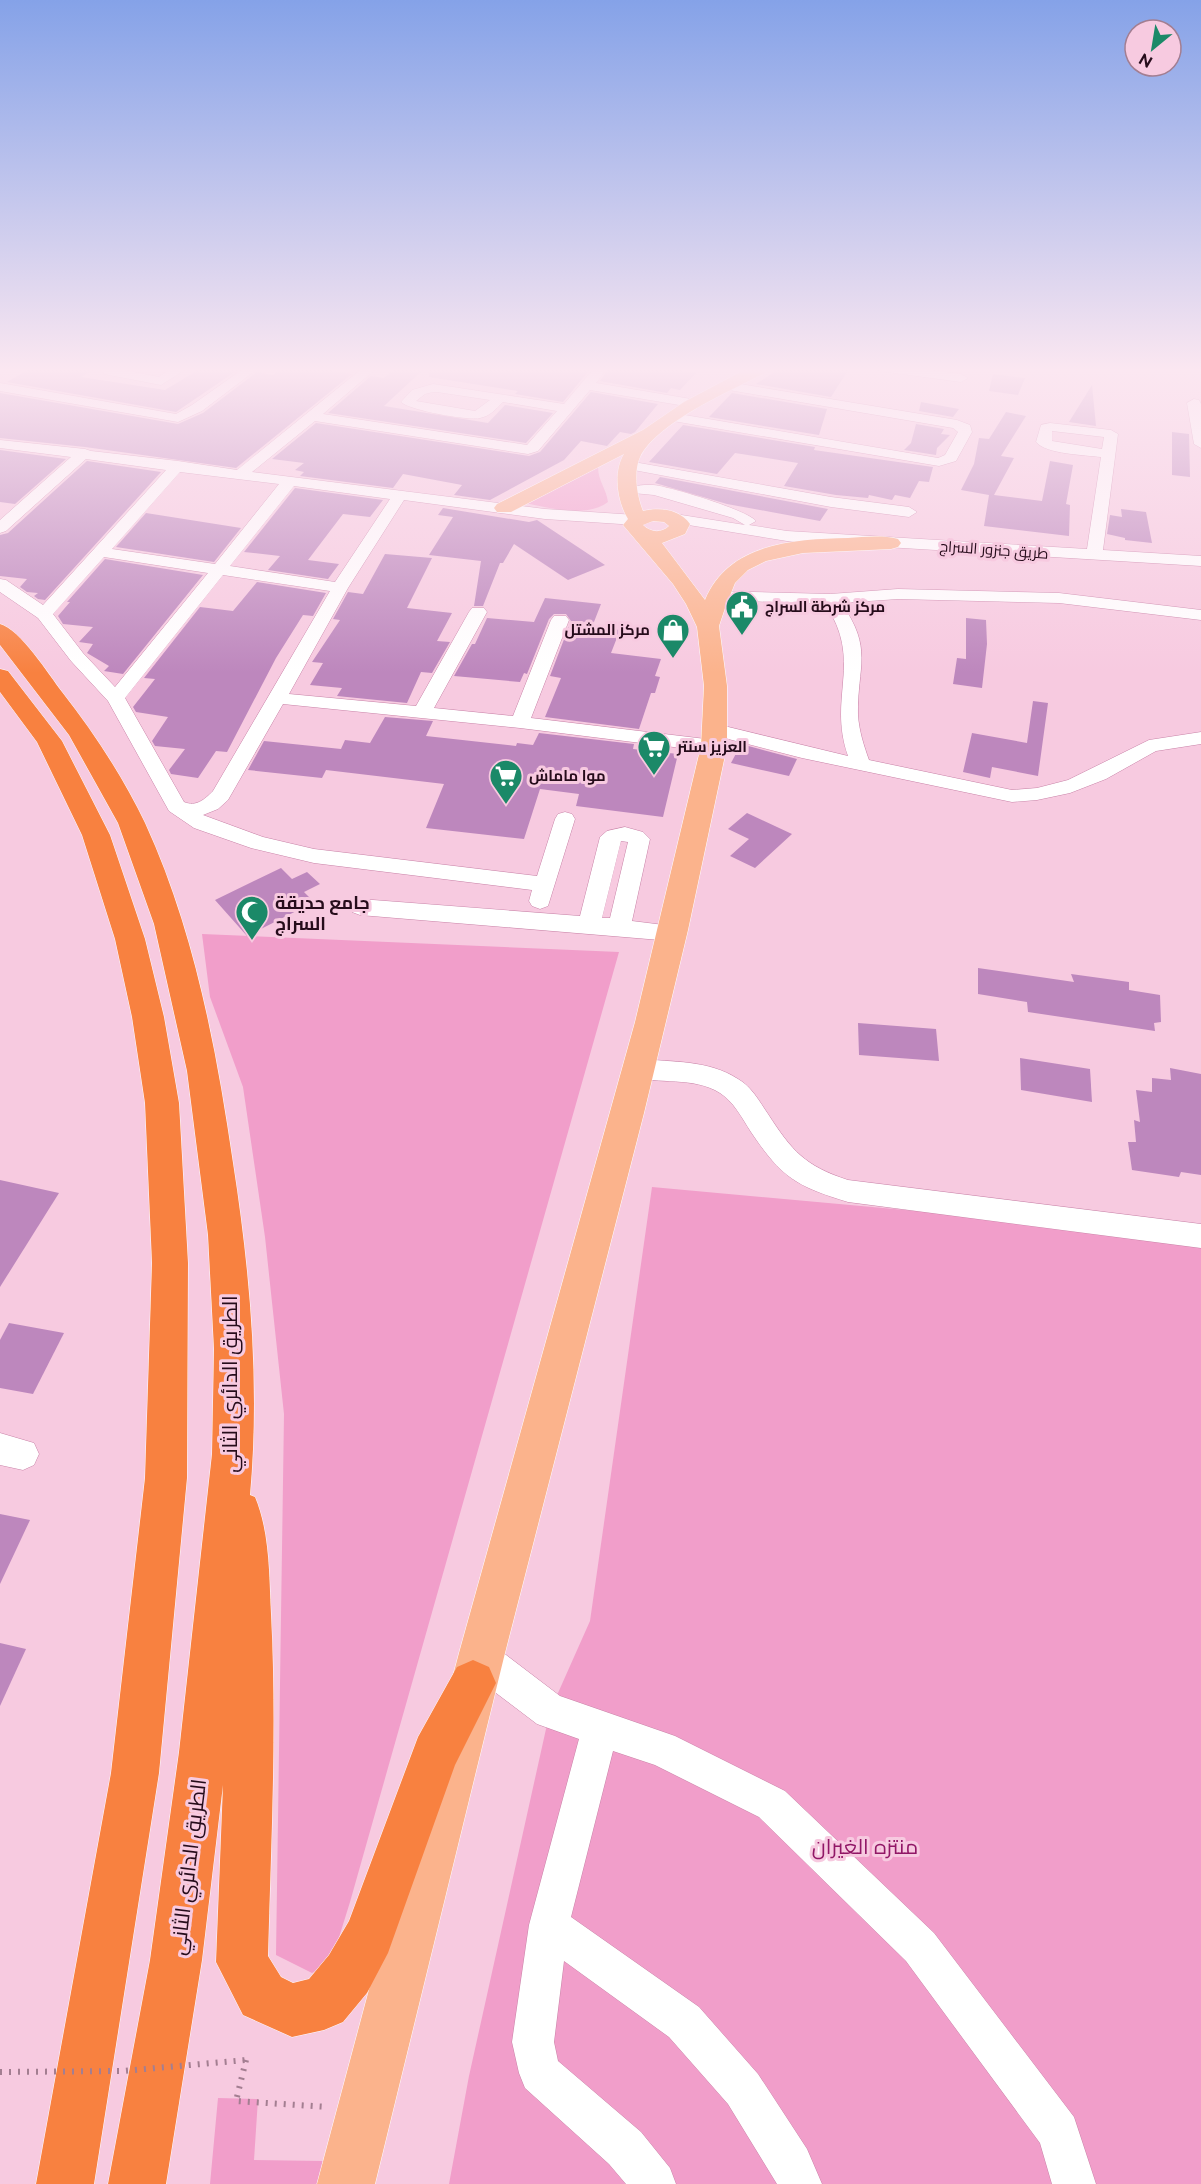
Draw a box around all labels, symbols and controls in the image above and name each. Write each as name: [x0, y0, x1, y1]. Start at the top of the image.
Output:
north arrow: [1123, 18, 1183, 78]
text: N: [1136, 49, 1156, 72]
street label: طريق جنزور السراج: [939, 537, 1049, 565]
public building icon: مركز شرطة السراج: [724, 589, 760, 636]
place label: مركز شرطة السراج: [765, 598, 885, 617]
shop icon: مركز المشتل: [655, 612, 691, 659]
place label: مركز المشتل: [564, 621, 650, 639]
supermarket icon: العزيز سنتر: [636, 729, 672, 776]
place label: العزيز سنتر: [676, 738, 747, 756]
supermarket icon: موا ماماش: [488, 758, 524, 805]
place label: موا ماماش: [529, 767, 606, 785]
place label: جامع حديقة السراج: [275, 892, 370, 936]
mosque icon: جامع حديقة السراج: [234, 894, 270, 941]
street label: الطريق الدائري الثاني: [217, 1295, 246, 1473]
street label: الطريق الدائري الثاني: [165, 1778, 215, 1957]
park label: منتزه الغيران: [812, 1834, 918, 1860]

